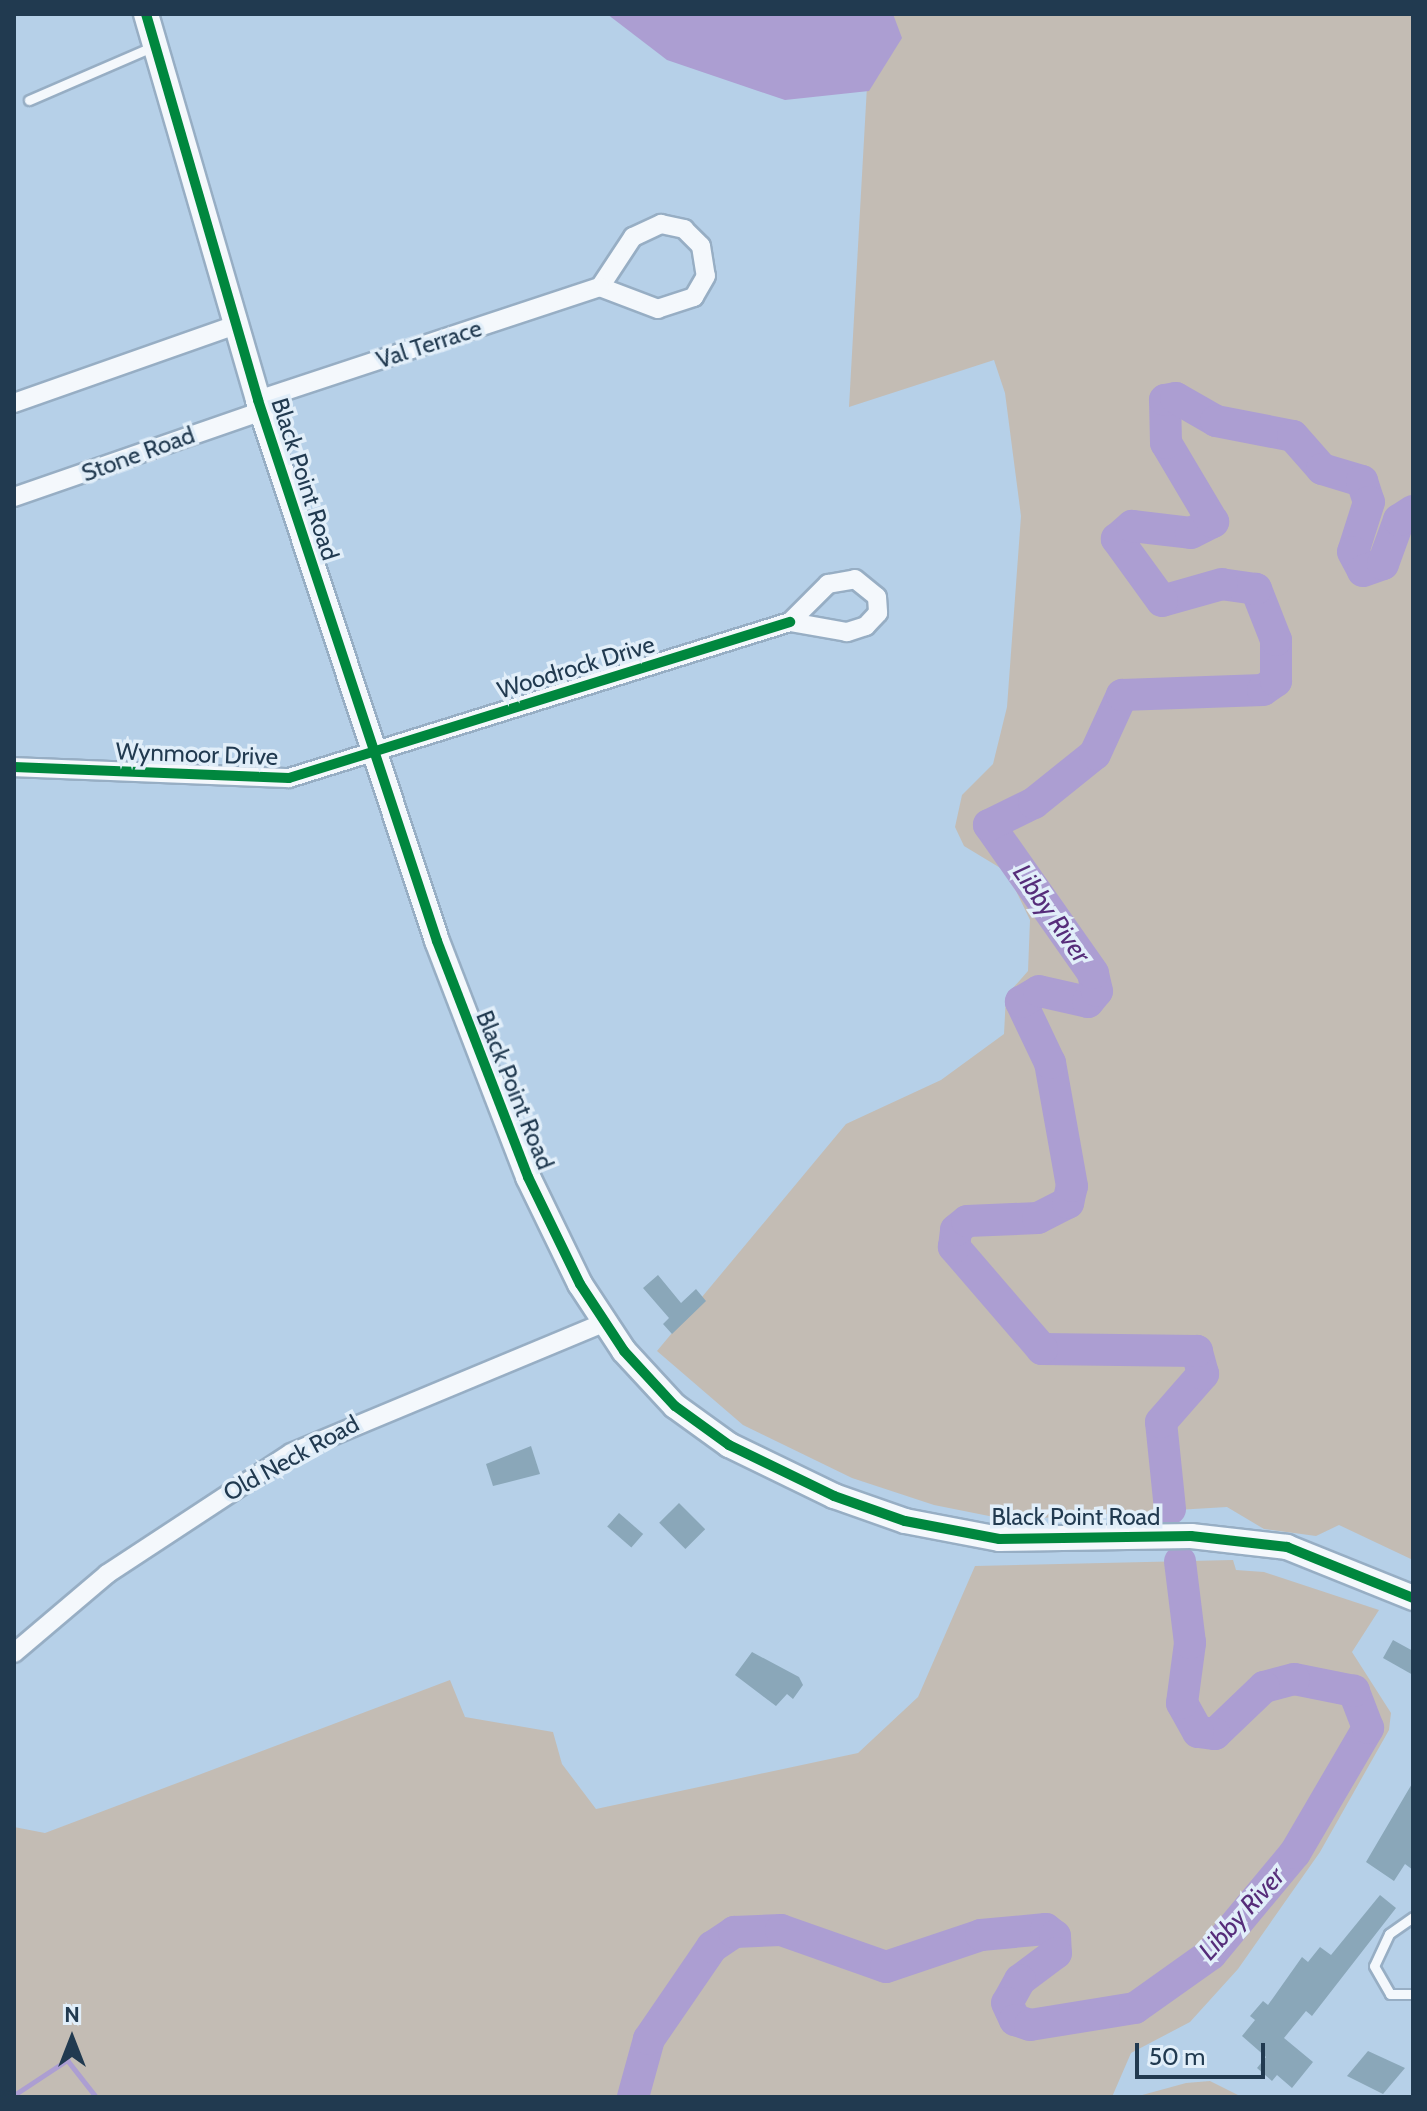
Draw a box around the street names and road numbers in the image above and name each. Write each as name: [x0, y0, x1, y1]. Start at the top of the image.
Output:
street label: Val Terrace: [373, 313, 485, 375]
street label: Black Point Road: [265, 394, 345, 564]
street label: Stone Road: [78, 420, 198, 488]
street label: Woodrock Drive: [494, 629, 658, 705]
street label: Wynmoor Drive: [115, 737, 279, 771]
street label: Black Point Road: [470, 1006, 560, 1174]
street label: Old Neck Road: [218, 1409, 364, 1507]
street label: Black Point Road: [992, 1503, 1160, 1531]

